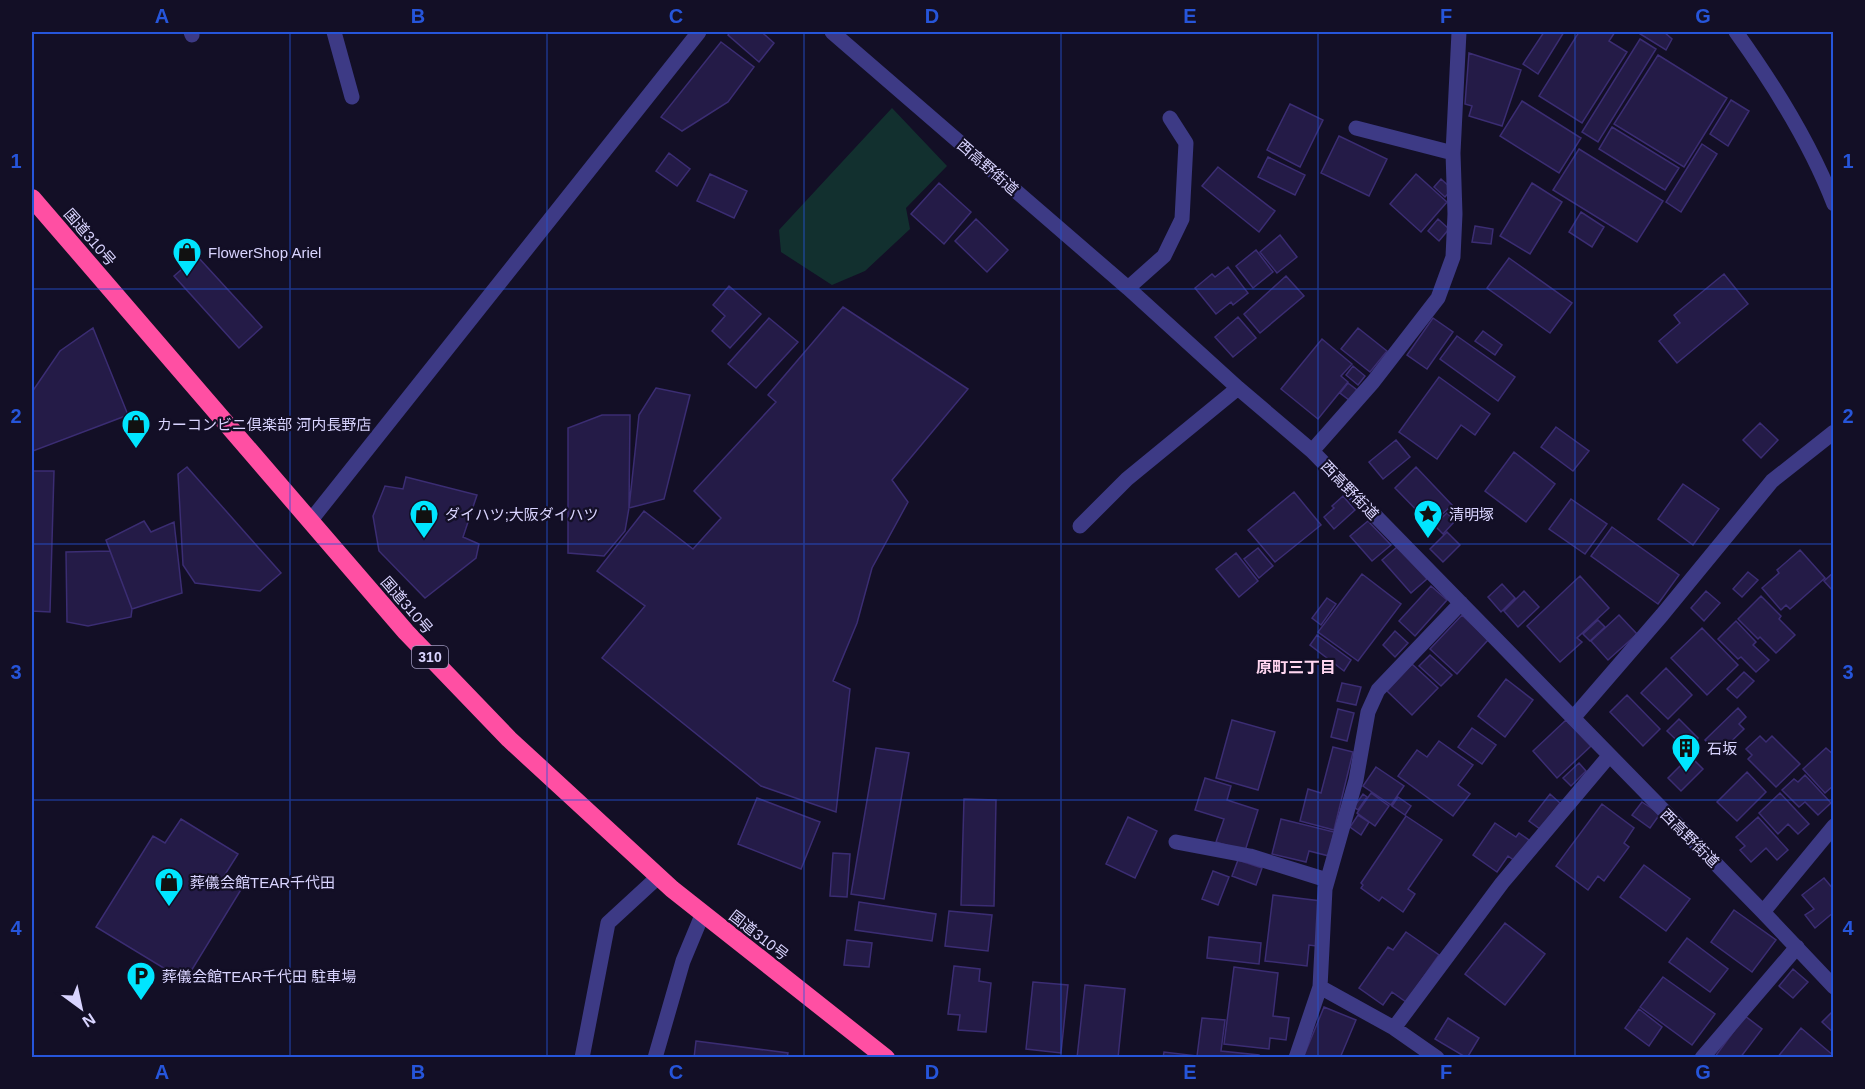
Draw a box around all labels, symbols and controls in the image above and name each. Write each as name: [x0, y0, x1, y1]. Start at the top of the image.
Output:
text: A: [155, 5, 169, 27]
text: B: [411, 5, 425, 27]
text: C: [669, 5, 683, 27]
text: D: [925, 5, 939, 27]
text: E: [1183, 5, 1197, 27]
text: F: [1440, 5, 1452, 27]
text: G: [1695, 5, 1711, 27]
street label: 西高野街道: [954, 136, 1022, 198]
text: 1: [10, 150, 22, 172]
text: 1: [1842, 150, 1854, 172]
street label: 国道310号: [61, 205, 119, 269]
shop icon: FlowerShop Ariel: [171, 236, 203, 278]
place label: FlowerShop Ariel: [208, 244, 321, 261]
text: 2: [10, 405, 22, 427]
text: 2: [1842, 405, 1854, 427]
shop icon: カーコンビニ倶楽部 河内長野店: [120, 408, 152, 450]
place label: カーコンビニ倶楽部 河内長野店: [157, 416, 371, 433]
street label: 西高野街道: [1318, 457, 1382, 523]
shop icon: ダイハツ;大阪ダイハツ: [408, 498, 440, 540]
place icon: 清明塚: [1412, 498, 1444, 540]
place label: ダイハツ;大阪ダイハツ: [445, 506, 599, 523]
place label: 清明塚: [1449, 506, 1494, 523]
street label: 国道310号: [378, 573, 436, 637]
road number: 310: [412, 646, 448, 668]
district label: 原町三丁目: [1256, 659, 1336, 676]
text: 3: [10, 661, 22, 683]
text: 3: [1842, 661, 1854, 683]
building icon: 石坂: [1670, 732, 1702, 774]
place label: 石坂: [1707, 740, 1737, 757]
street label: 西高野街道: [1657, 805, 1723, 871]
shop icon: 葬儀会館TEAR千代田: [153, 866, 185, 908]
place label: 葬儀会館TEAR千代田: [190, 874, 335, 891]
street label: 国道310号: [726, 907, 792, 963]
text: 4: [10, 917, 22, 939]
text: 4: [1842, 917, 1854, 939]
parking icon: 葬儀会館TEAR千代田 駐車場: [125, 960, 157, 1002]
place label: 葬儀会館TEAR千代田 駐車場: [162, 968, 356, 985]
north arrow: [51, 978, 111, 1038]
text: N: [79, 1010, 98, 1030]
text: A: [155, 1061, 169, 1083]
text: B: [411, 1061, 425, 1083]
text: C: [669, 1061, 683, 1083]
text: D: [925, 1061, 939, 1083]
text: E: [1183, 1061, 1197, 1083]
text: F: [1440, 1061, 1452, 1083]
text: G: [1695, 1061, 1711, 1083]

